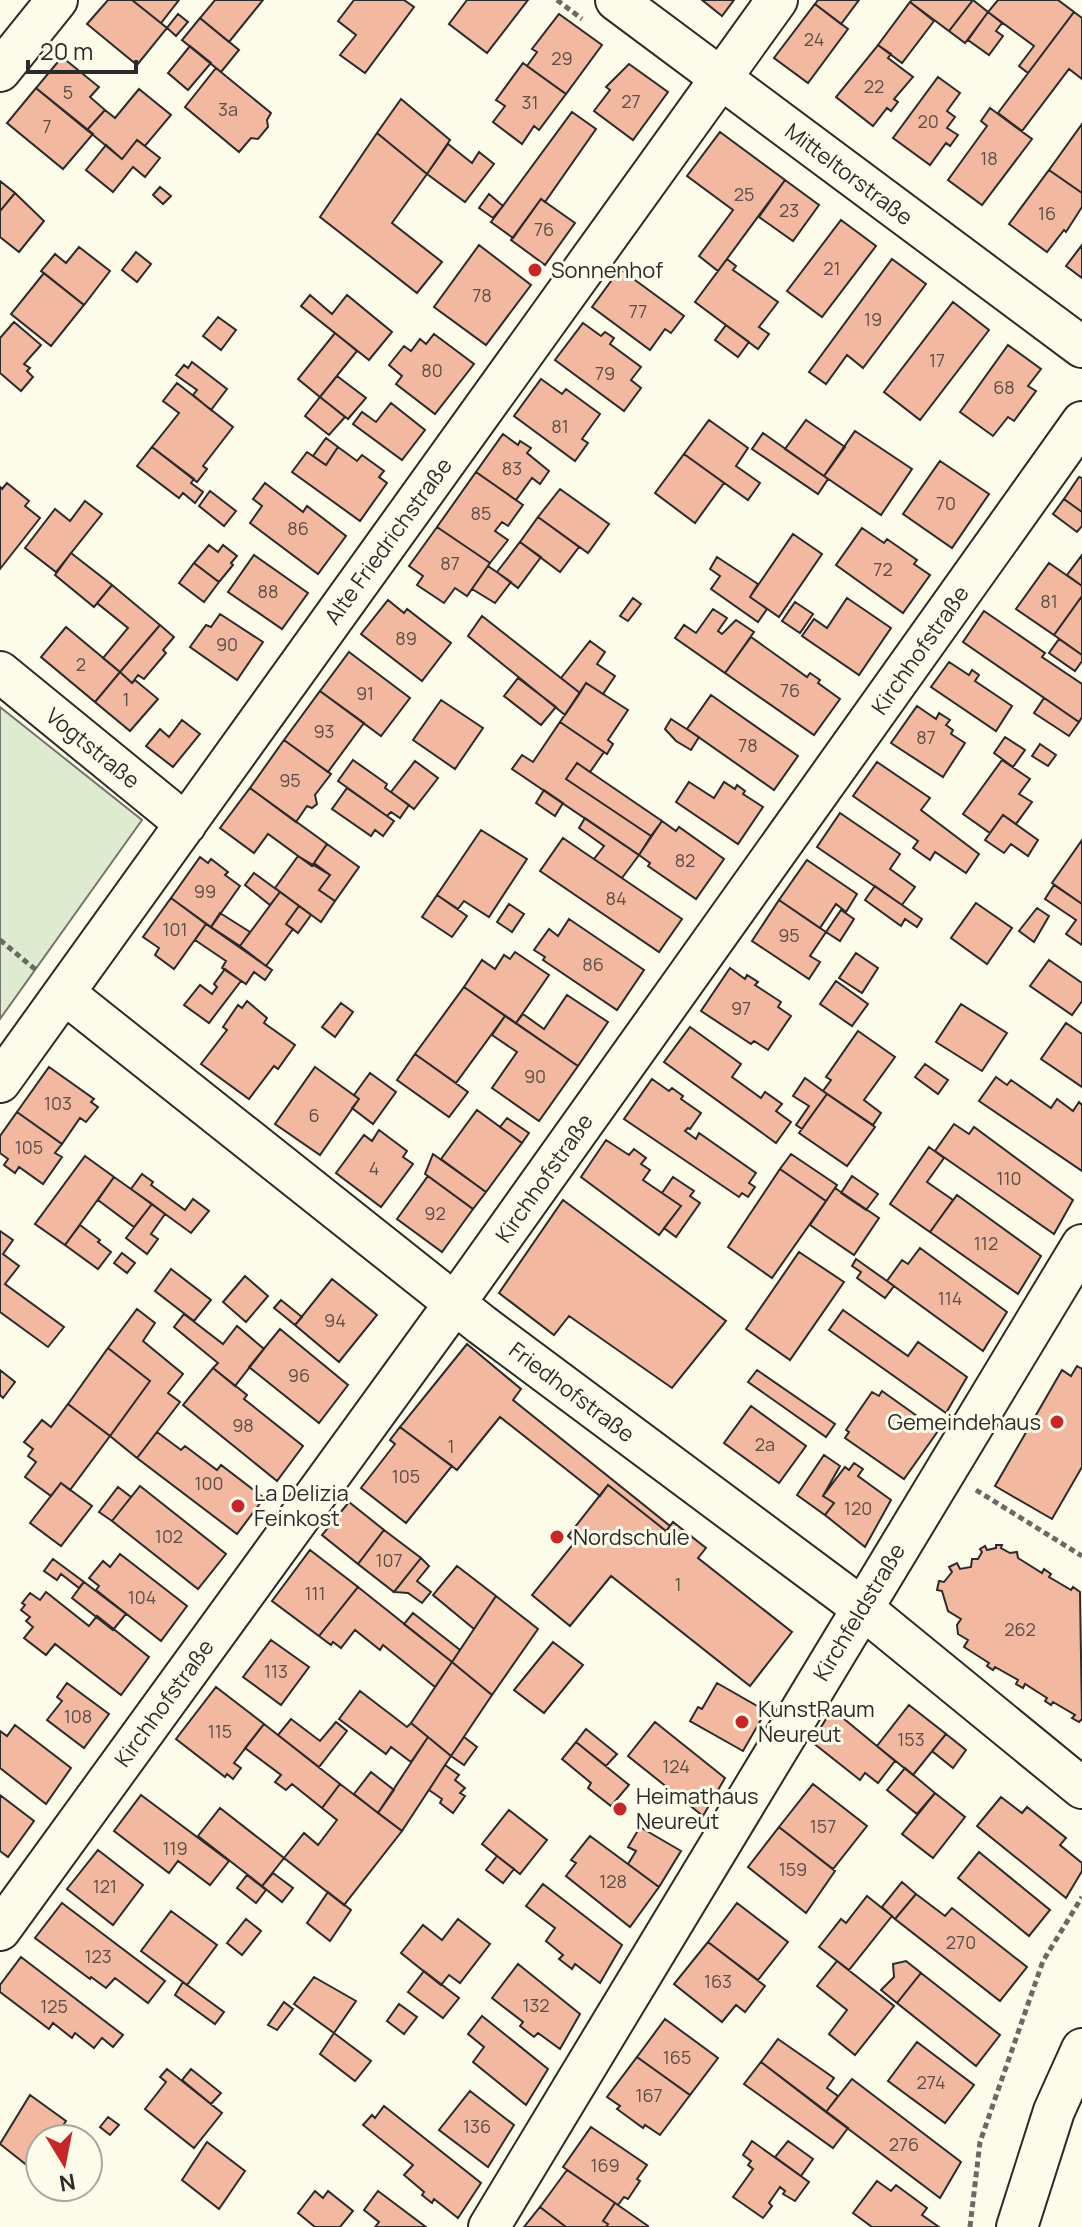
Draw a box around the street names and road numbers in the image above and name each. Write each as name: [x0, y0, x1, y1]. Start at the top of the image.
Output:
street label: Mitteltorstraße: [779, 116, 919, 232]
street label: Alte Friedrichstraße: [317, 452, 459, 630]
street label: Kirchhofstraße: [864, 579, 976, 721]
street label: Vogtstraße: [40, 701, 146, 795]
street label: Kirchhofstraße: [488, 1107, 600, 1249]
street label: Friedhofstraße: [503, 1335, 641, 1449]
street label: Kirchfeldstraße: [806, 1537, 912, 1686]
street label: Kirchhofstraße: [107, 1633, 221, 1773]

